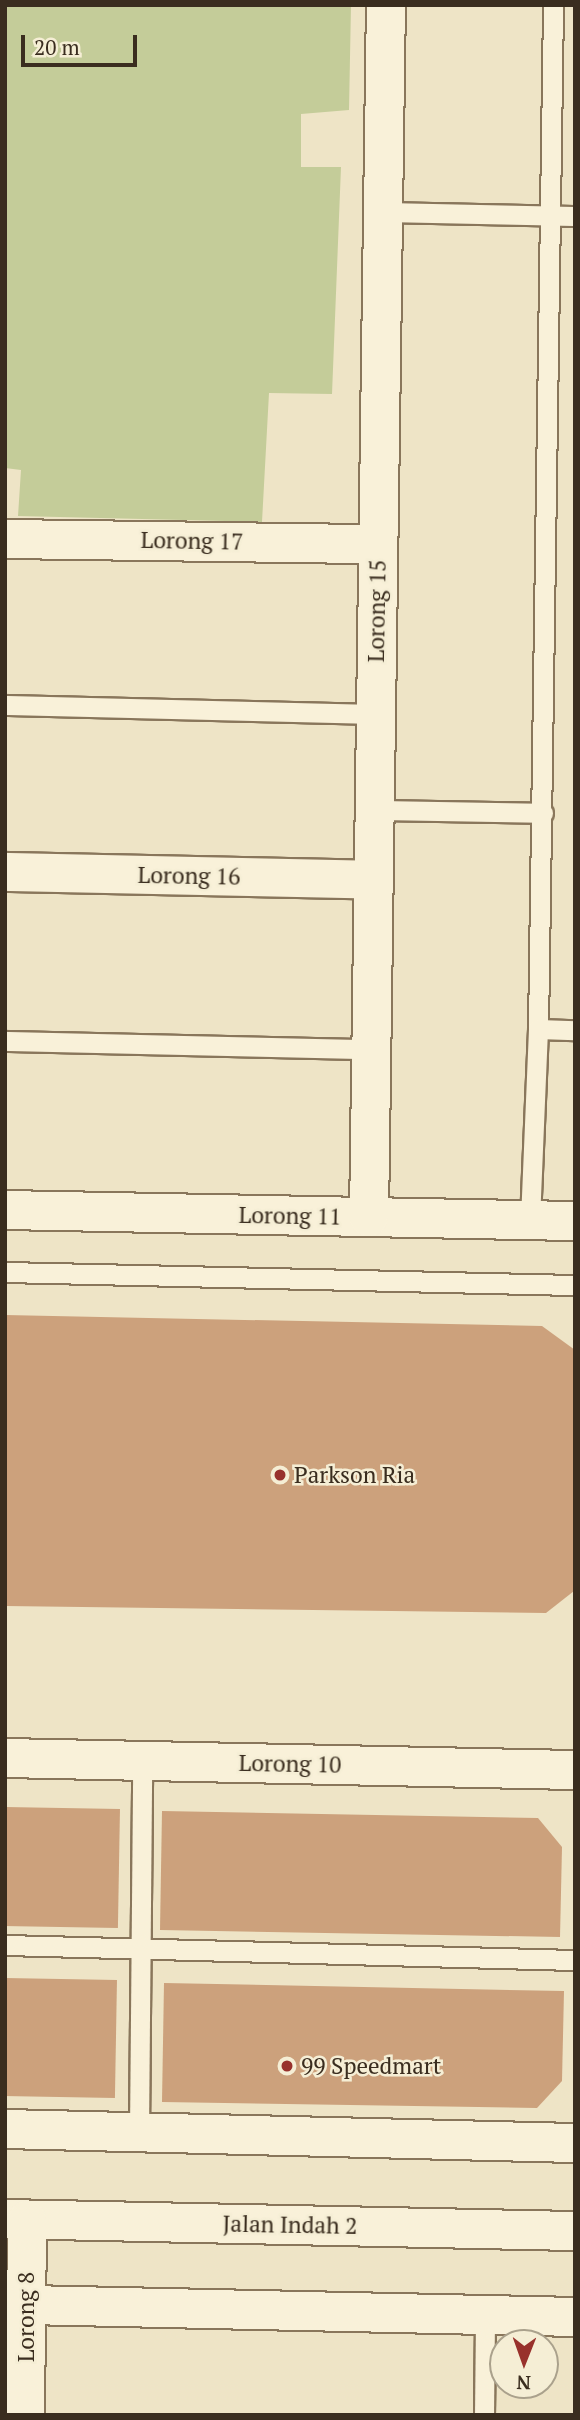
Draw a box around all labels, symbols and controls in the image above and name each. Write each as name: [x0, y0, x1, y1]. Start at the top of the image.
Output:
scale bar: [24, 21, 140, 65]
text: 20 m: [34, 33, 80, 61]
street label: Lorong 17: [140, 526, 244, 556]
street label: Lorong 15: [362, 559, 392, 663]
street label: Lorong 16: [137, 861, 241, 891]
street label: Lorong 11: [238, 1201, 342, 1231]
place label: Parkson Ria: [294, 1461, 415, 1489]
marker: Parkson Ria: [272, 1467, 288, 1483]
street label: Lorong 10: [238, 1749, 342, 1779]
place label: 99 Speedmart: [301, 2052, 441, 2080]
marker: 99 Speedmart: [279, 2058, 295, 2074]
street label: Jalan Indah 2: [222, 2210, 358, 2240]
street label: Lorong 8: [12, 2272, 40, 2362]
north arrow: [489, 2329, 559, 2399]
text: N: [516, 2371, 531, 2396]

